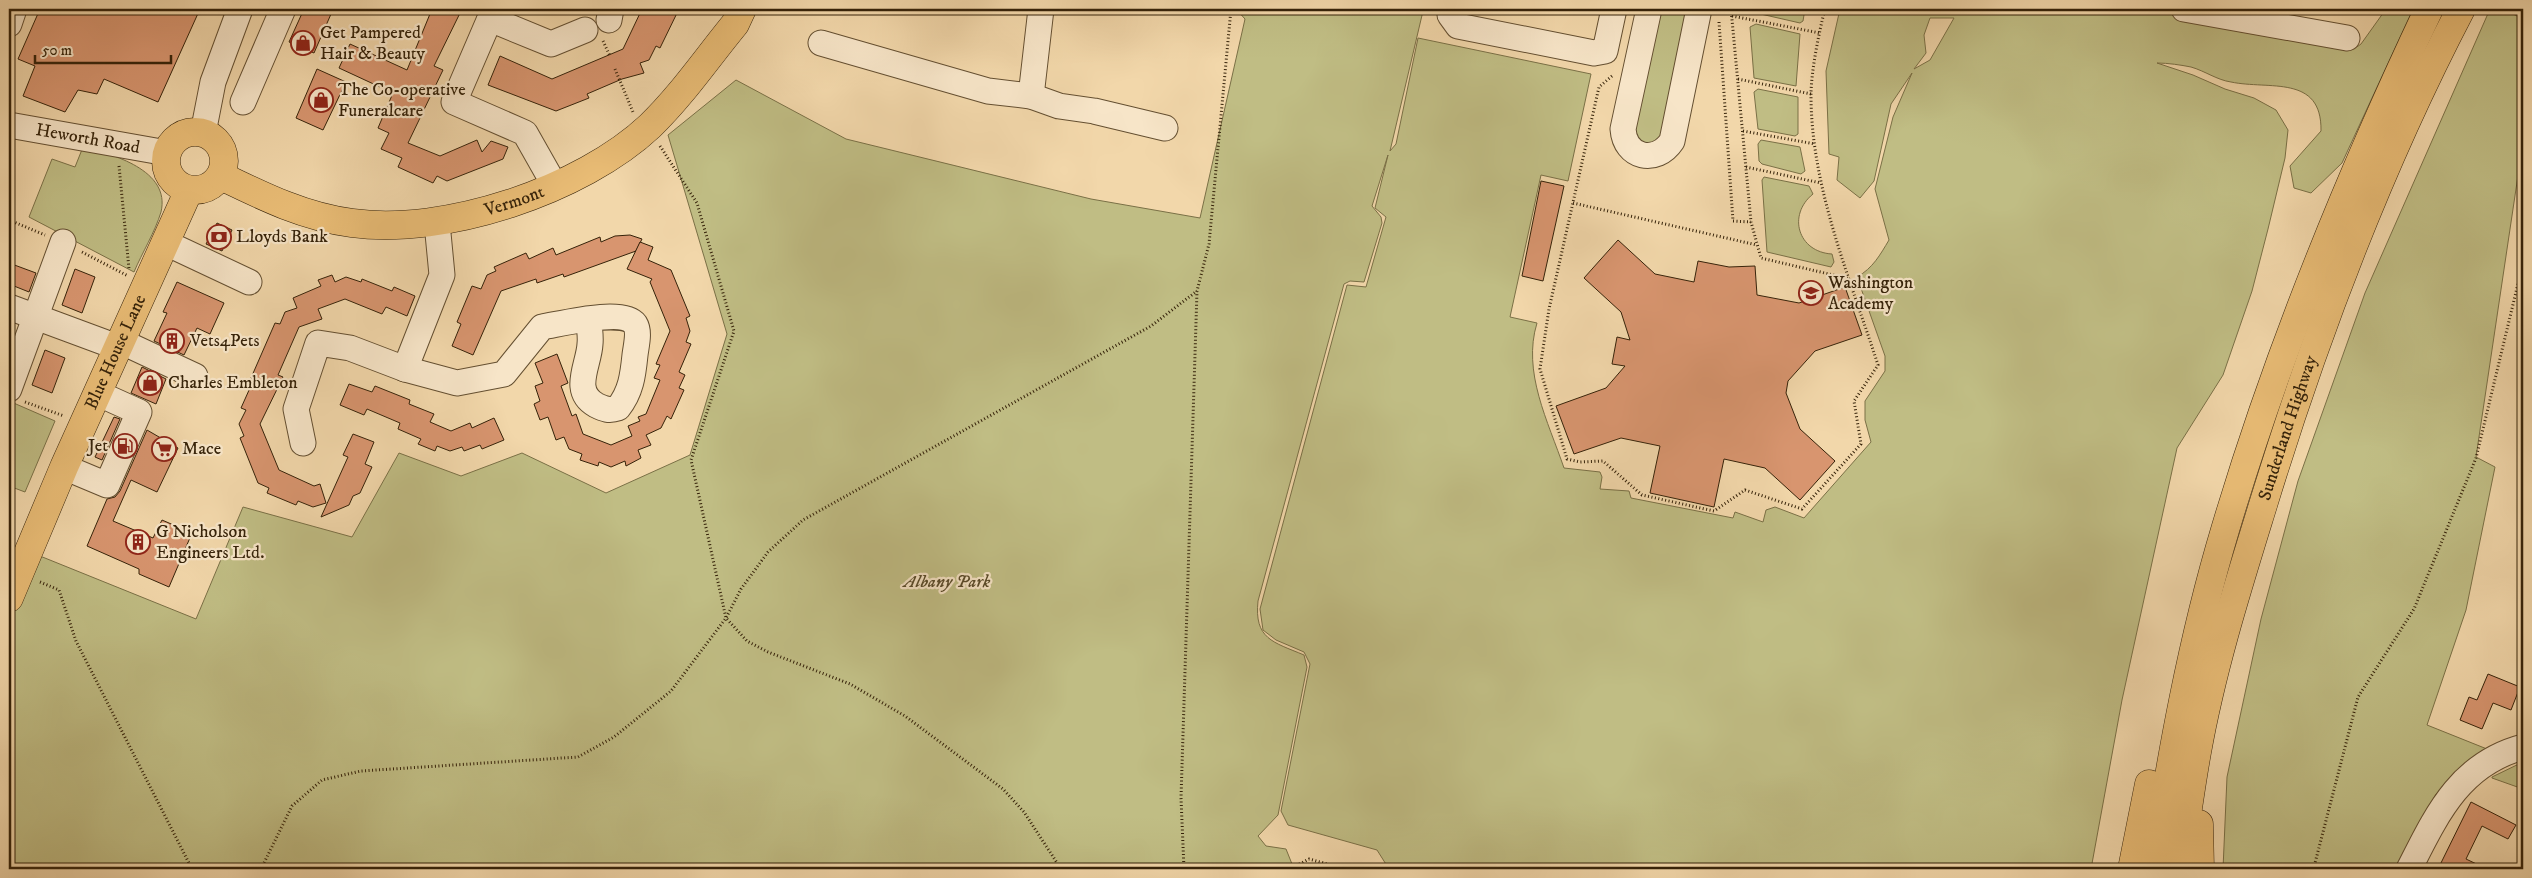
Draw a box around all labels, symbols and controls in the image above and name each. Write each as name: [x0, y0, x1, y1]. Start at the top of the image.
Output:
place label: Get Pampered Hair & Beauty: [320, 22, 426, 65]
shop icon: Get Pampered Hair & Beauty: [290, 30, 316, 56]
scale bar: [35, 32, 171, 64]
text: 50 m: [42, 41, 72, 60]
place label: The Co-operative Funeralcare: [338, 79, 466, 122]
shop icon: The Co-operative Funeralcare: [308, 87, 334, 113]
street label: Heworth Road: [34, 119, 142, 159]
street label: Vermont: [481, 181, 548, 222]
bank icon: Lloyds Bank: [206, 224, 232, 250]
place label: Lloyds Bank: [236, 226, 328, 248]
place label: Washington Academy: [1827, 272, 1914, 315]
school or university icon: Washington Academy: [1798, 280, 1824, 306]
street label: Blue House Lane: [80, 291, 151, 413]
building icon: Vets4Pets: [159, 328, 185, 354]
place label: Vets4Pets: [189, 330, 259, 352]
street label: Sunderland Highway: [2254, 352, 2322, 503]
shop icon: Charles Embleton: [137, 370, 163, 396]
place label: Charles Embleton: [168, 372, 298, 394]
fuel station icon: Jet: [112, 433, 138, 459]
place label: Jet: [86, 435, 108, 457]
supermarket icon: Mace: [151, 436, 177, 462]
place label: Mace: [182, 438, 221, 460]
place label: G Nicholson Engineers Ltd.: [156, 521, 265, 564]
building icon: G Nicholson Engineers Ltd.: [125, 529, 151, 555]
park label: Albany Park: [902, 571, 991, 593]

